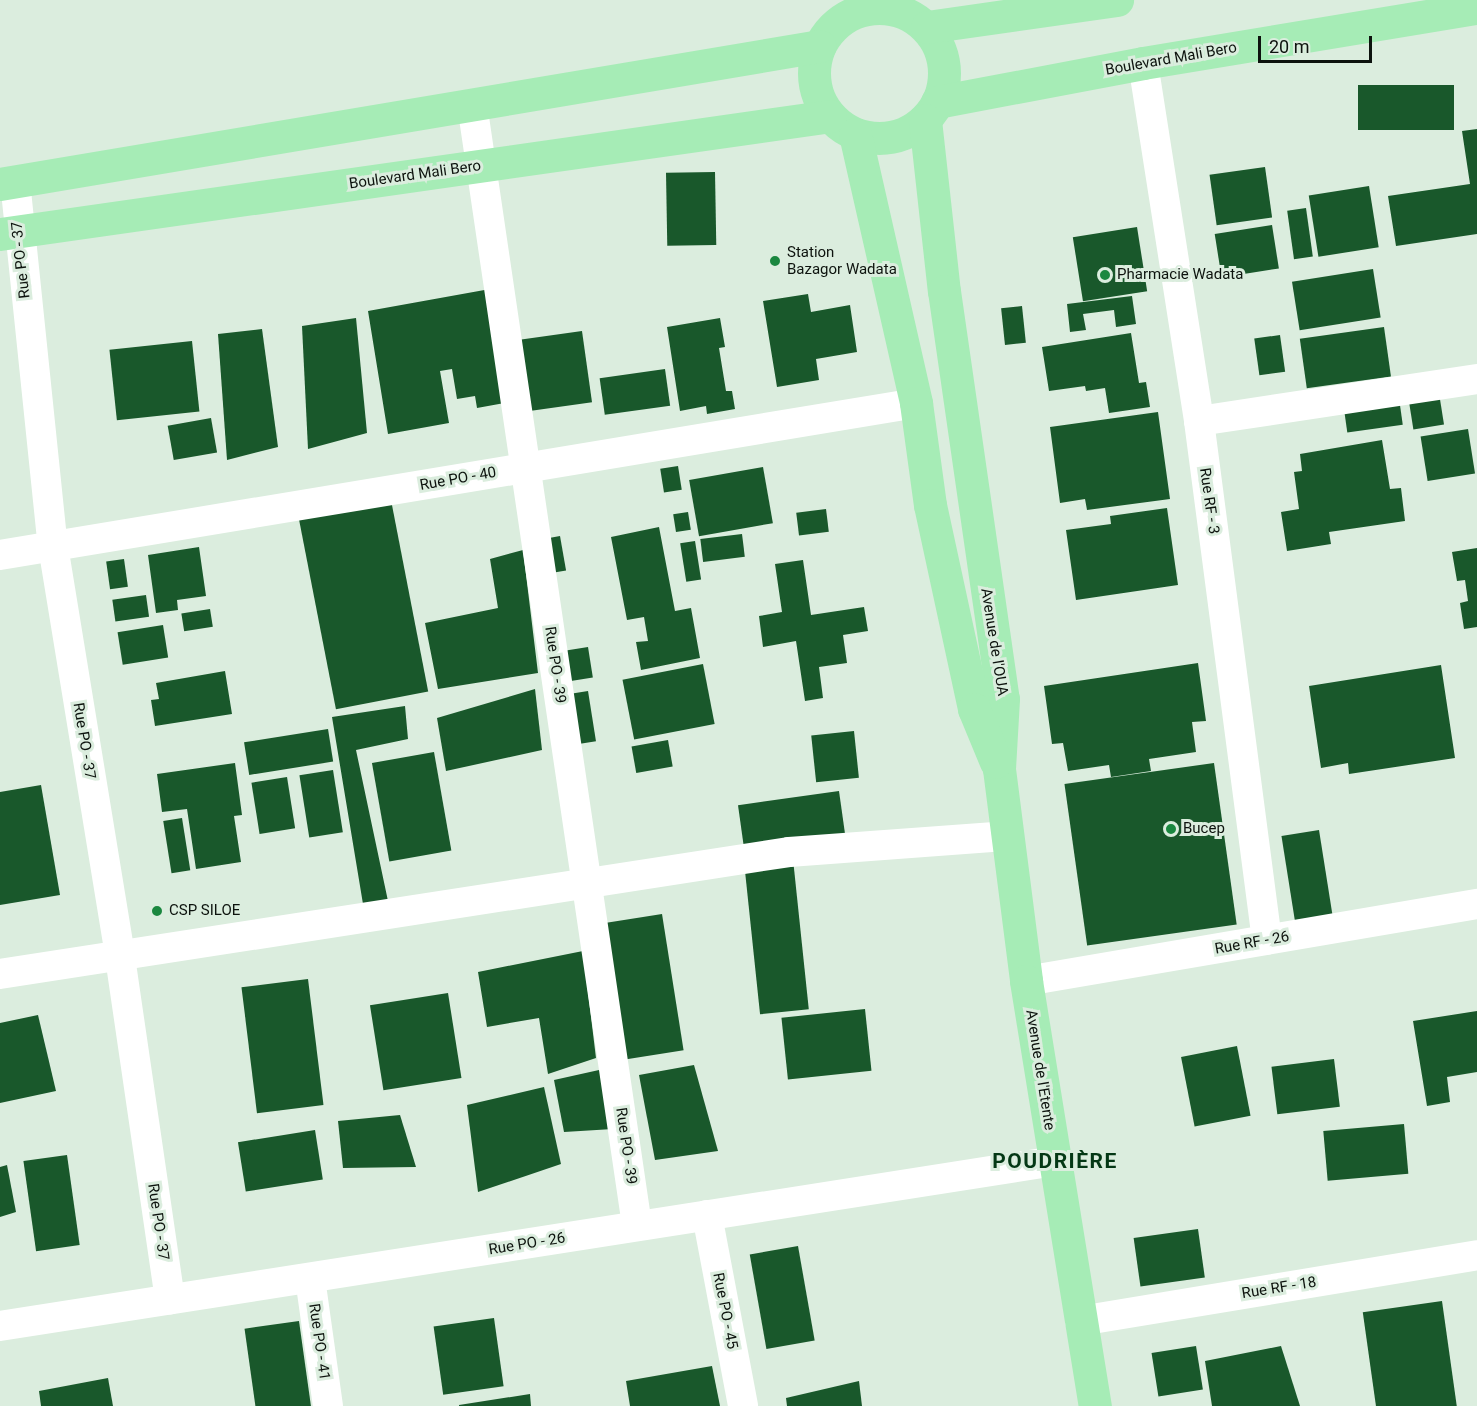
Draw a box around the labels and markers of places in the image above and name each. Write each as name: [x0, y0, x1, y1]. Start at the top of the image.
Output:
place label: Station Bazagor Wadata: [787, 243, 897, 278]
marker: Station Bazagor Wadata: [768, 254, 782, 268]
place label: Pharmacie Wadata: [1117, 266, 1243, 284]
marker: Pharmacie Wadata: [1098, 268, 1112, 282]
place label: Bucep: [1183, 820, 1225, 838]
marker: Bucep: [1164, 822, 1178, 836]
place label: CSP SILOE: [169, 902, 240, 920]
marker: CSP SILOE: [150, 904, 164, 918]

